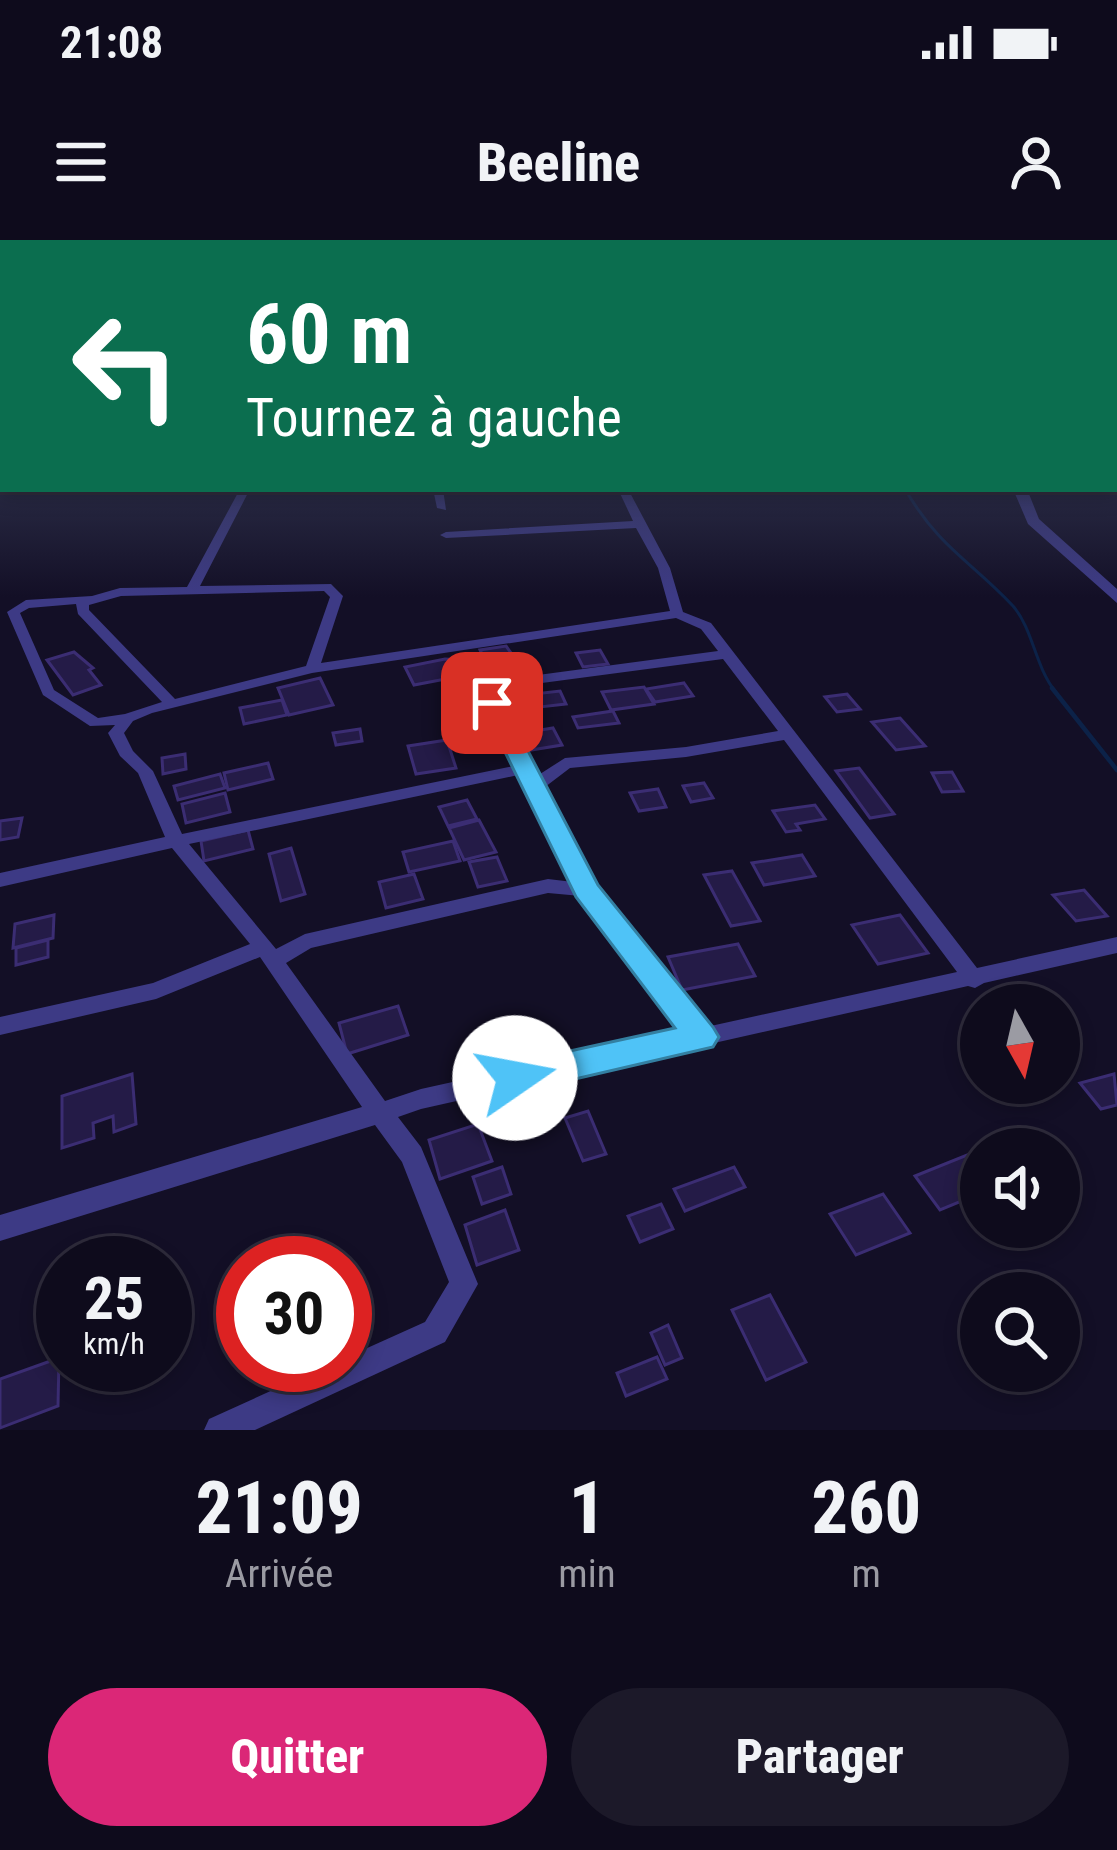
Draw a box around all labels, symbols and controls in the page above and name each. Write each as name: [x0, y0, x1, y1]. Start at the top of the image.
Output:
text: 21:08: [60, 16, 163, 69]
icon: menu: [48, 129, 114, 195]
icon: person: [1003, 129, 1069, 195]
text: Beeline: [477, 131, 640, 194]
text: 60 m: [246, 285, 413, 384]
icon: left: [48, 288, 204, 444]
text: Tournez à gauche: [246, 386, 622, 449]
pin: [441, 652, 543, 754]
icon: arrive: [459, 670, 525, 736]
north arrow: [960, 984, 1080, 1104]
map controls: [960, 984, 1080, 1392]
position arrow: [452, 1015, 578, 1141]
button: sound: [960, 1128, 1080, 1248]
speed limit sign: 30: [216, 1236, 372, 1392]
text: 25: [84, 1263, 144, 1334]
button: search: [960, 1272, 1080, 1392]
text: km/h: [83, 1326, 145, 1361]
text: 21:09: [196, 1466, 363, 1551]
text: 1: [569, 1466, 605, 1551]
text: 260: [811, 1466, 921, 1551]
text: Arrivée: [225, 1551, 333, 1597]
text: min: [558, 1551, 616, 1597]
text: m: [852, 1551, 881, 1597]
button: Quitter: [48, 1688, 547, 1826]
button: Partager: [571, 1688, 1069, 1826]

